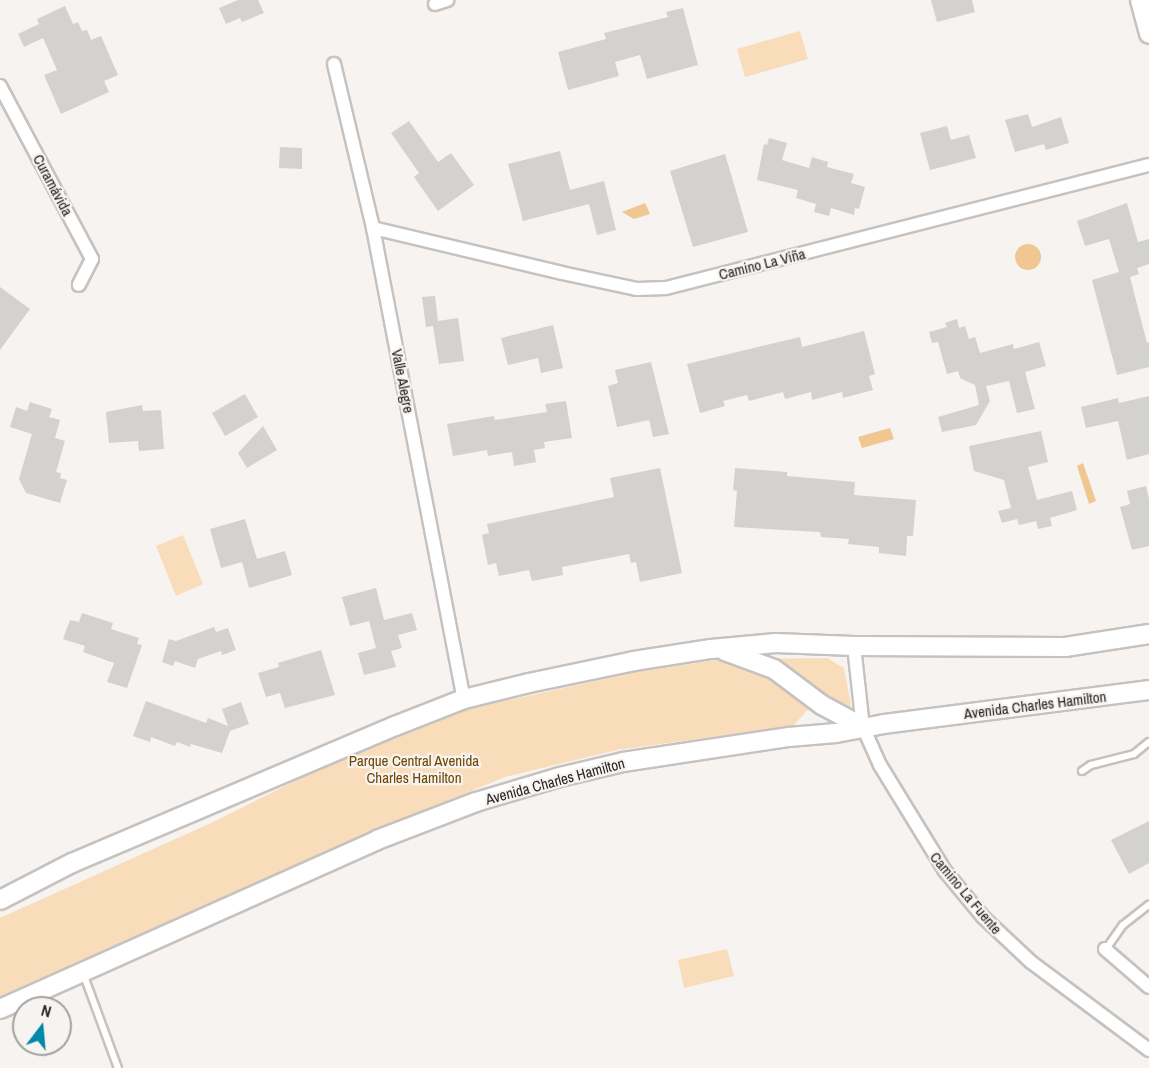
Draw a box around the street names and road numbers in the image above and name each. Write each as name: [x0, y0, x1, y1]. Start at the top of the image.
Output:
street label: Curamávida: [29, 151, 77, 219]
street label: Camino La Viña: [717, 245, 807, 283]
street label: Valle Alegre: [388, 347, 418, 415]
street label: Avenida Charles Hamilton: [963, 687, 1107, 723]
street label: Avenida Charles Hamilton: [483, 754, 627, 808]
street label: Camino La Fuente: [926, 848, 1006, 938]

